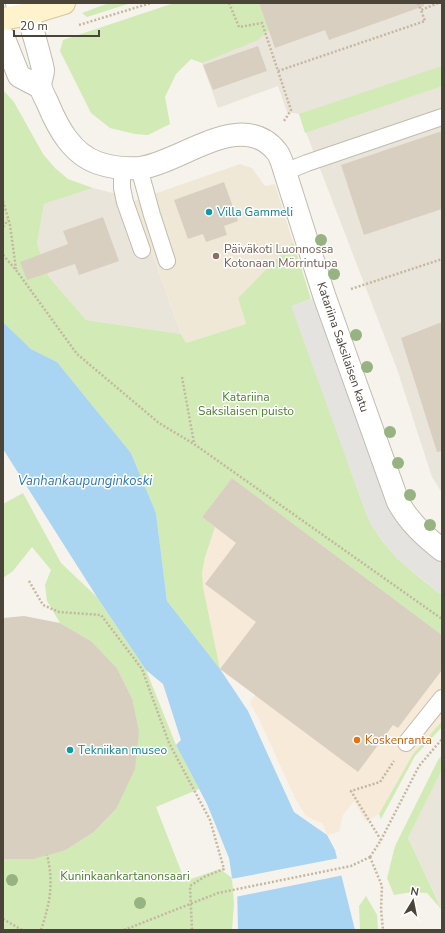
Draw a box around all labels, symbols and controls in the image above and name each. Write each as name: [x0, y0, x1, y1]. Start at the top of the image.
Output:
scale bar: [14, 12, 99, 38]
text: 20 m: [20, 18, 48, 34]
place label: Villa Gammeli: [216, 204, 293, 220]
marker: Villa Gammeli: [204, 207, 214, 217]
place label: Päiväkoti Luonnossa Kotonaan Mörrintupa: [224, 241, 338, 271]
marker: Päiväkoti Luonnossa Kotonaan Mörrintupa: [211, 251, 221, 261]
street label: Katariina Saksilaisen katu: [313, 280, 373, 414]
park label: Katariina Saksilaisen puisto: [198, 389, 294, 419]
water label: Vanhankaupunginkoski: [18, 472, 153, 490]
place label: Koskenranta: [365, 732, 432, 748]
marker: Koskenranta: [352, 735, 362, 745]
place label: Tekniikan museo: [78, 742, 167, 758]
marker: Tekniikan museo: [65, 745, 75, 755]
park label: Kuninkaankartanonsaari: [60, 868, 190, 884]
north arrow: [393, 881, 433, 921]
text: N: [409, 884, 420, 900]

